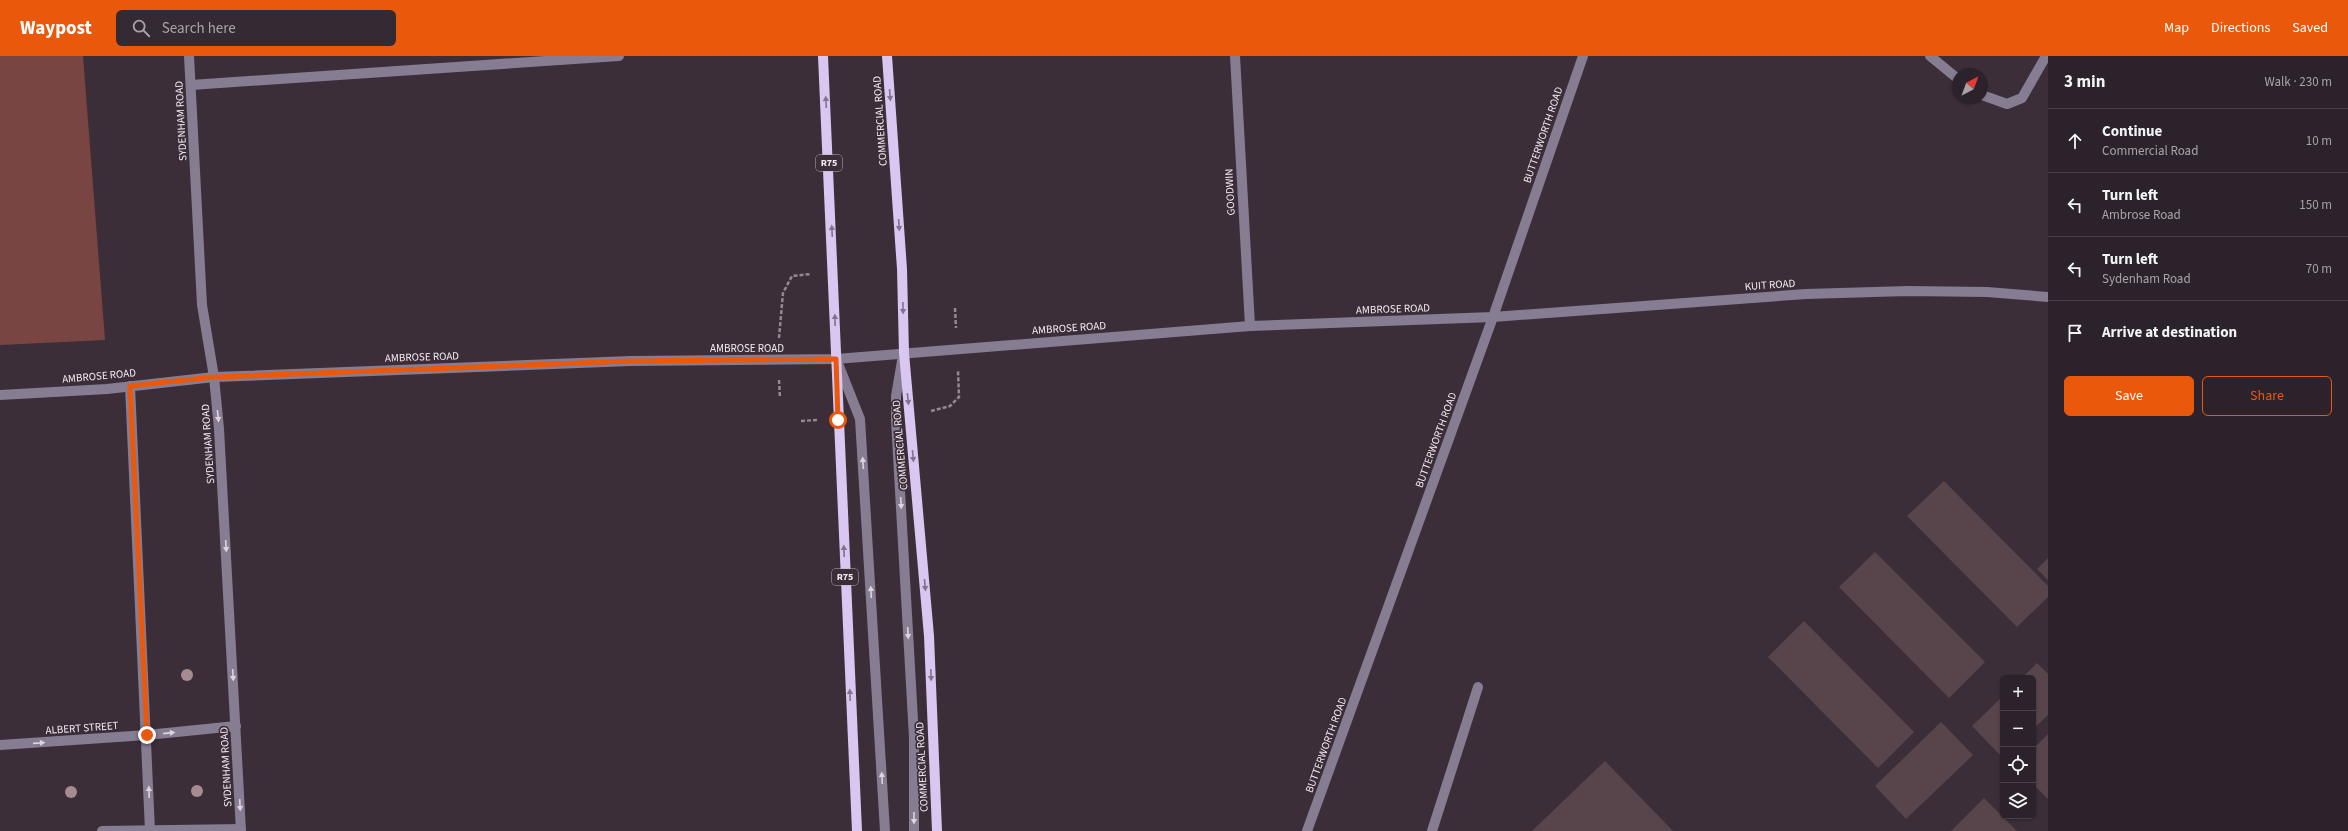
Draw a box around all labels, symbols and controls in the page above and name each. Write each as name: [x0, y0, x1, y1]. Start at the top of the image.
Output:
search box: [116, 10, 396, 46]
text: Waypost: [20, 15, 92, 42]
icon: search: [130, 17, 152, 39]
text: Search here: [162, 18, 236, 39]
text: Map: [2164, 18, 2189, 38]
text: Directions: [2211, 18, 2270, 38]
text: Saved: [2292, 18, 2328, 38]
north arrow: [1952, 68, 1988, 104]
text: 3 min: [2064, 70, 2105, 94]
text: Walk · 230 m: [2264, 73, 2332, 91]
street label: COMMERCIAL ROAD: [869, 75, 891, 167]
street label: SYDENHAM ROAD: [171, 80, 191, 161]
street label: BUTTERWORTH ROAD: [1519, 85, 1567, 185]
one-way arrow: [886, 89, 893, 101]
one-way arrow: [822, 95, 829, 108]
text: Continue: [2102, 121, 2162, 142]
icon: ahead: [2064, 130, 2086, 152]
text: 10 m: [2306, 132, 2332, 150]
text: Commercial Road: [2102, 142, 2198, 160]
road number: R75: [816, 155, 842, 171]
street label: GOODWIN: [1221, 168, 1239, 216]
text: Turn left: [2102, 185, 2158, 206]
icon: left: [2064, 194, 2086, 216]
text: 150 m: [2299, 196, 2332, 214]
text: Ambrose Road: [2102, 206, 2181, 224]
one-way arrow: [896, 219, 903, 231]
one-way arrow: [829, 224, 835, 237]
text: Turn left: [2102, 249, 2158, 270]
icon: left: [2064, 258, 2086, 280]
text: 70 m: [2306, 260, 2332, 278]
text: Sydenham Road: [2102, 270, 2191, 288]
street label: KUIT ROAD: [1744, 276, 1796, 294]
street label: AMBROSE ROAD: [1356, 300, 1431, 318]
one-way arrow: [900, 302, 906, 315]
one-way arrow: [832, 313, 838, 326]
street label: AMBROSE ROAD: [1032, 318, 1107, 338]
icon: arrive: [2064, 322, 2086, 344]
text: Arrive at destination: [2102, 322, 2237, 343]
street label: AMBROSE ROAD: [710, 341, 784, 356]
street label: AMBROSE ROAD: [385, 348, 460, 366]
street label: AMBROSE ROAD: [61, 365, 137, 387]
button: Save: [2064, 376, 2194, 416]
button: Share: [2202, 376, 2332, 416]
street label: BUTTERWORTH ROAD: [1412, 390, 1460, 490]
one-way arrow: [905, 393, 911, 405]
street label: COMMERCIAL ROAD: [889, 399, 911, 491]
street label: SYDENHAM ROAD: [198, 403, 218, 485]
one-way arrow: [215, 410, 221, 422]
route start: [829, 411, 847, 429]
one-way arrow: [910, 450, 917, 462]
one-way arrow: [860, 457, 867, 469]
one-way arrow: [897, 497, 904, 509]
one-way arrow: [223, 540, 229, 553]
one-way arrow: [840, 545, 847, 557]
road number: R75: [832, 569, 858, 585]
one-way arrow: [921, 579, 928, 591]
one-way arrow: [868, 585, 874, 598]
one-way arrow: [904, 627, 911, 639]
one-way arrow: [230, 669, 237, 681]
one-way arrow: [927, 669, 934, 681]
map controls: [2000, 675, 2036, 819]
button: +: [2000, 675, 2036, 711]
one-way arrow: [847, 688, 853, 701]
street label: BUTTERWORTH ROAD: [1302, 695, 1350, 795]
button: −: [2000, 711, 2036, 747]
street label: ALBERT STREET: [45, 718, 119, 738]
street label: COMMERCIAL ROAD: [912, 721, 932, 812]
route end: [138, 726, 156, 744]
street label: SYDENHAM ROAD: [216, 726, 236, 807]
one-way arrow: [162, 730, 175, 736]
one-way arrow: [33, 739, 45, 746]
button: locate: [2000, 747, 2036, 783]
one-way arrow: [879, 771, 885, 784]
button: layers: [2000, 783, 2036, 819]
one-way arrow: [146, 785, 152, 798]
one-way arrow: [237, 799, 243, 812]
one-way arrow: [911, 812, 917, 825]

